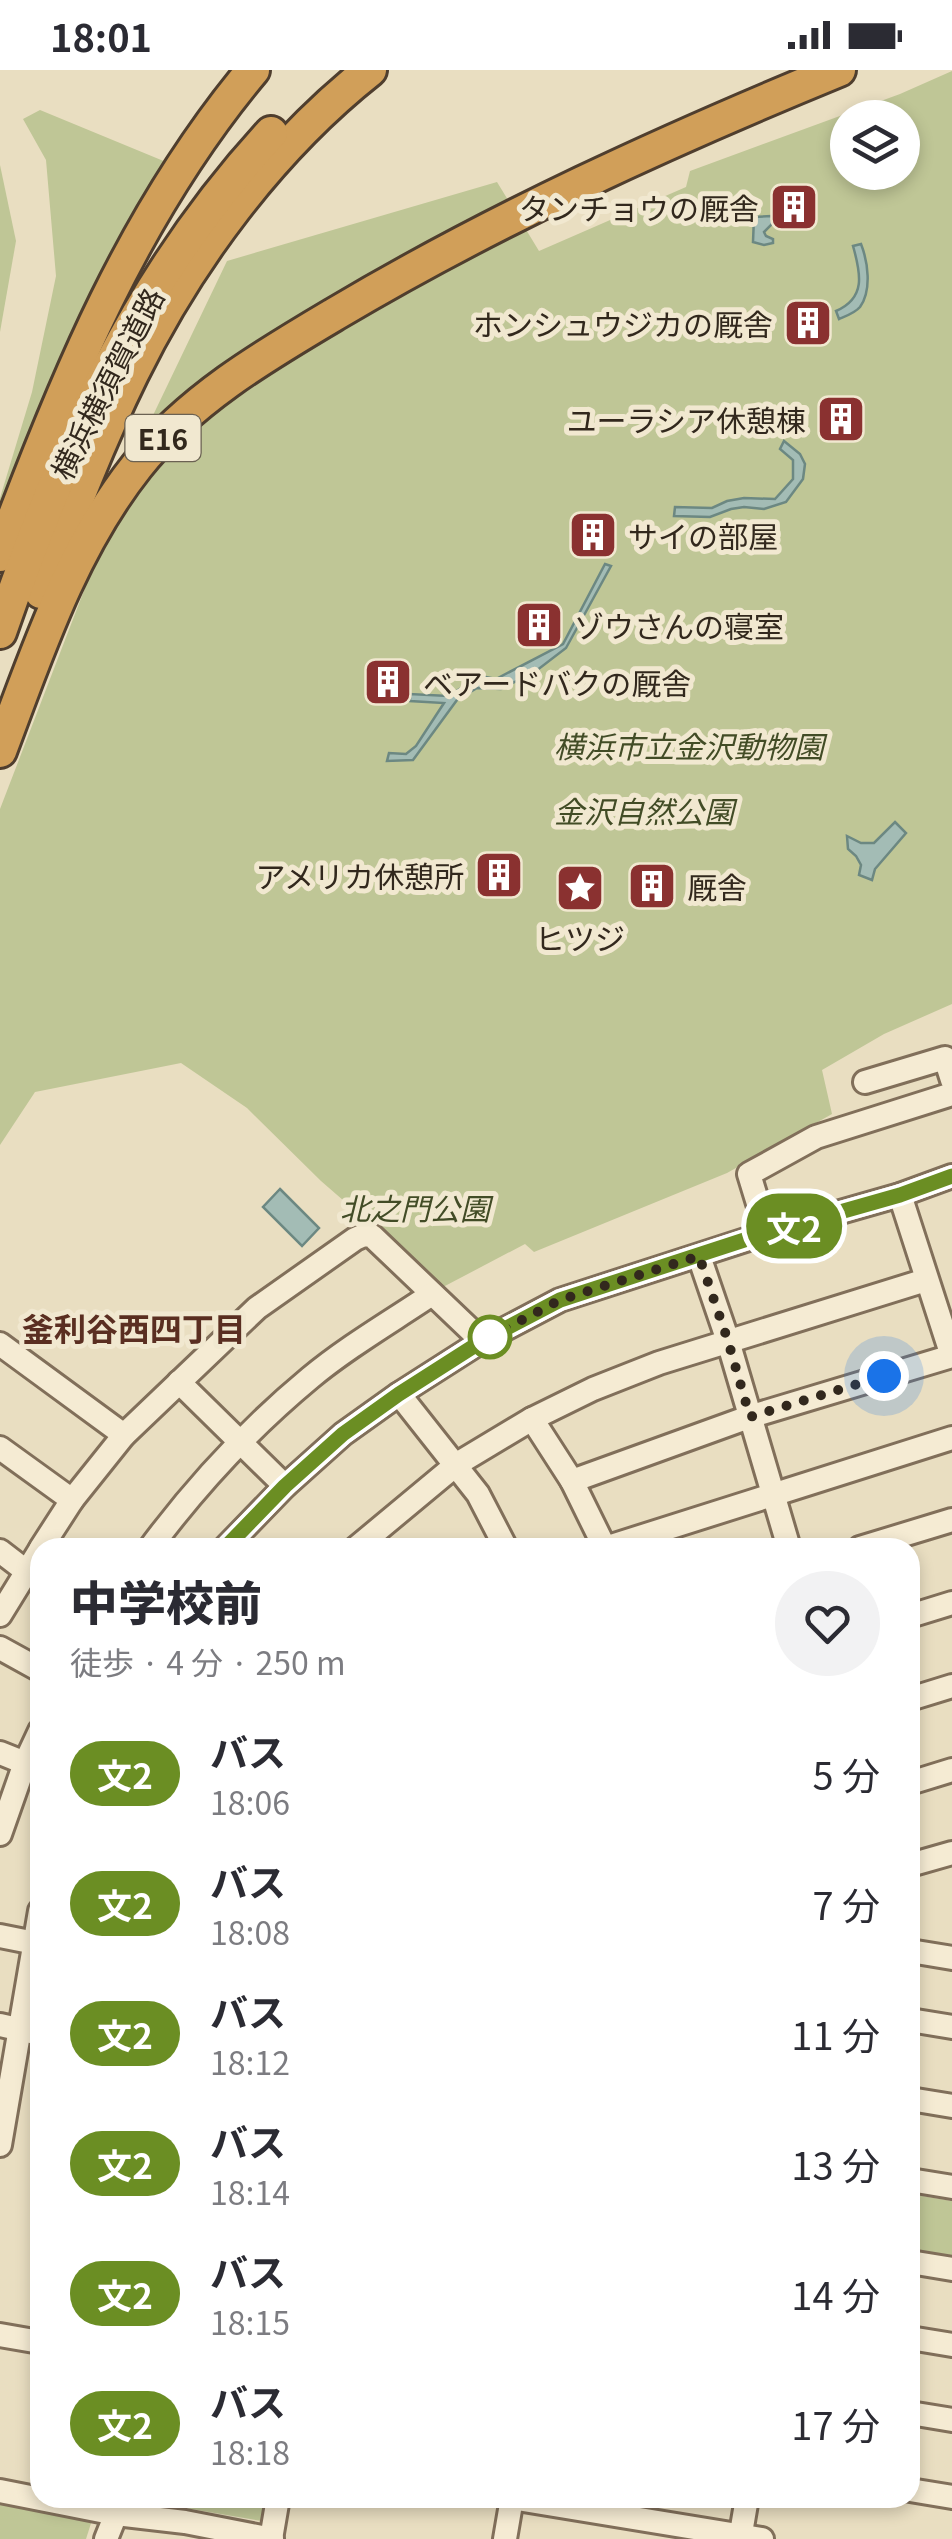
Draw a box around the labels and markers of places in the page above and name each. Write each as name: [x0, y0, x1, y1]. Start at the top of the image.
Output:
building icon: タンチョウの厩舎: [768, 181, 820, 233]
place label: タンチョウの厩舎: [519, 185, 759, 229]
building icon: ホンシュウジカの厩舎: [782, 297, 834, 349]
place label: ホンシュウジカの厩舎: [473, 301, 773, 345]
building icon: ユーラシア休憩棟: [815, 393, 867, 445]
place label: ユーラシア休憩棟: [567, 397, 806, 441]
building icon: サイの部屋: [567, 509, 619, 561]
place label: サイの部屋: [628, 513, 778, 557]
building icon: ゾウさんの寝室: [513, 599, 565, 651]
place label: ゾウさんの寝室: [574, 603, 784, 647]
building icon: ベアードバクの厩舎: [362, 656, 414, 708]
place label: ベアードバクの厩舎: [423, 660, 691, 704]
building icon: アメリカ休憩所: [473, 849, 525, 901]
place label: アメリカ休憩所: [256, 853, 464, 897]
building icon: 厩舎: [626, 860, 678, 912]
place icon: ヒツジ: [554, 862, 606, 914]
place label: 厩舎: [687, 864, 747, 908]
place label: ヒツジ: [535, 915, 625, 959]
unlabelled marker: [469, 1316, 511, 1358]

